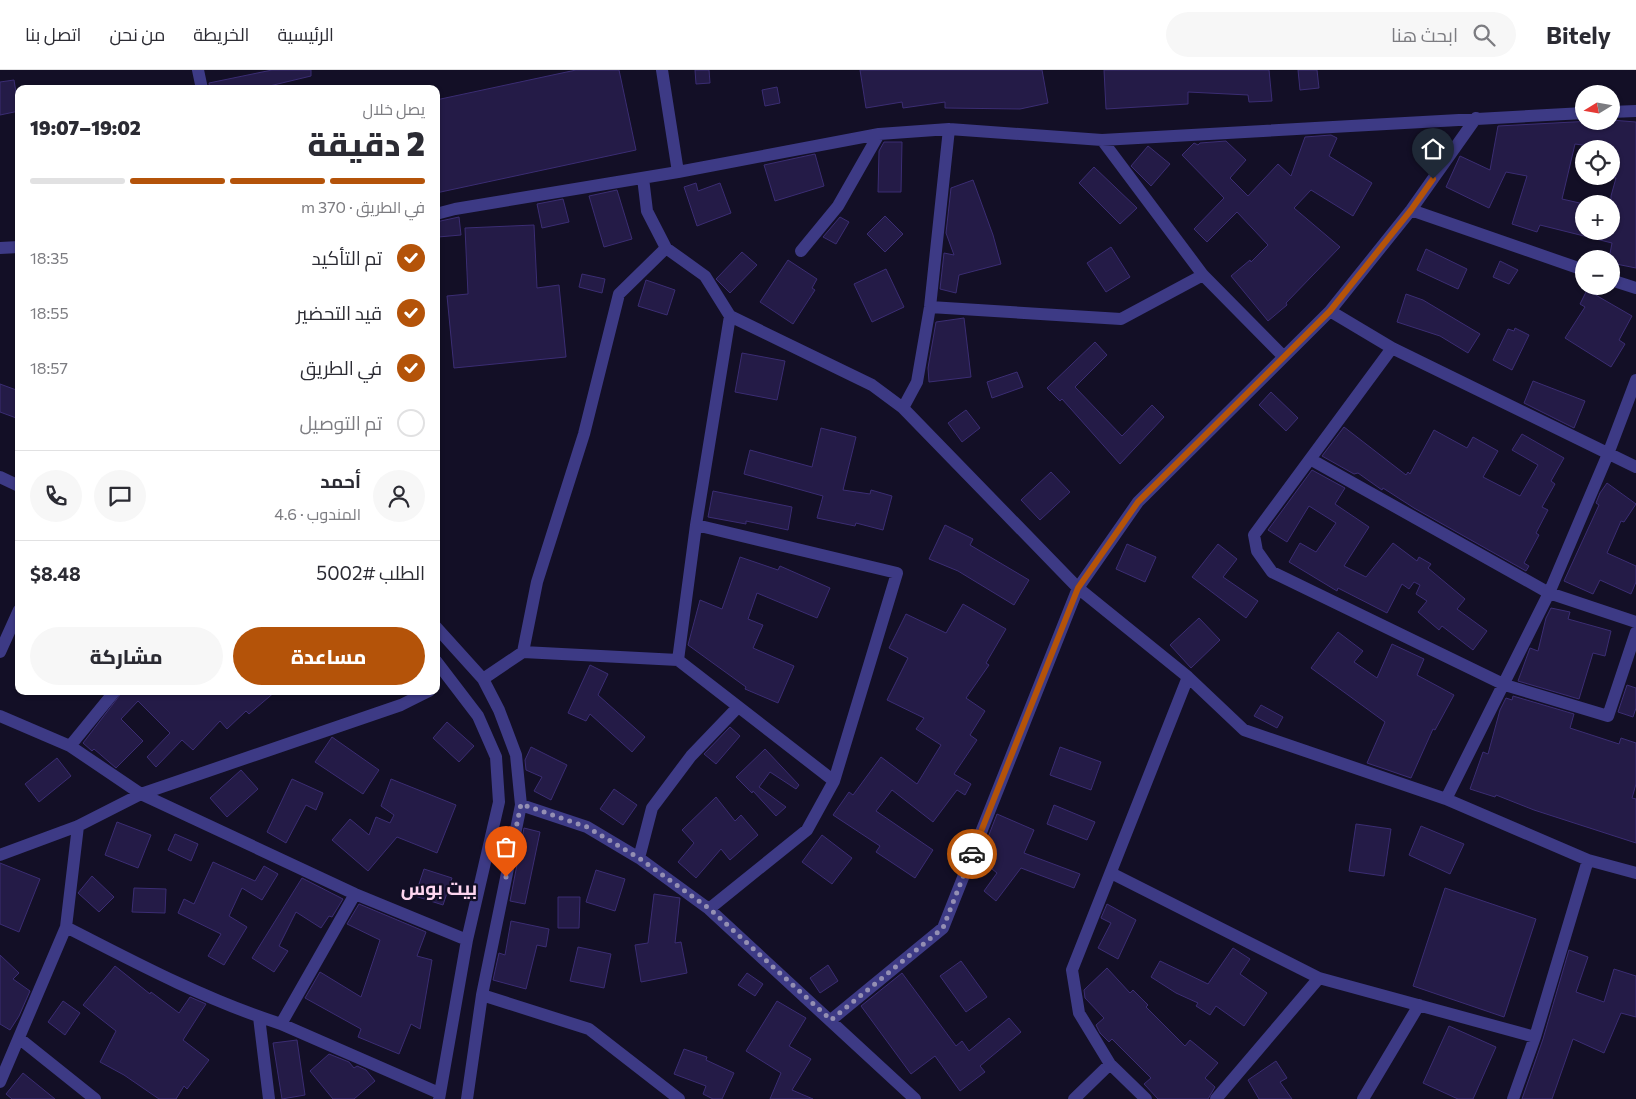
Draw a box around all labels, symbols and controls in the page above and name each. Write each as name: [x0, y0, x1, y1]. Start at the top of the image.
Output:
search box: [1166, 12, 1516, 57]
text: Bitely: [1546, 20, 1611, 49]
icon: search: [1470, 21, 1498, 49]
text: اتصل بنا: [25, 23, 81, 45]
text: من نحن: [109, 23, 165, 45]
text: الخريطة: [193, 23, 249, 45]
text: الرئيسية: [277, 23, 334, 45]
text: ابحث هنا: [1391, 23, 1458, 46]
north arrow: [1575, 85, 1620, 130]
map controls: [1575, 85, 1620, 295]
text: يصل خلال: [363, 99, 425, 118]
text: 19:02–19:07: [30, 116, 141, 139]
text: 2 دقيقة: [307, 123, 425, 163]
pin: [1412, 128, 1454, 179]
icon: home: [1419, 135, 1447, 163]
button: locate: [1575, 140, 1620, 185]
button: +: [1575, 195, 1620, 240]
text: في الطريق · 370 m: [301, 197, 425, 216]
icon: check: [397, 244, 425, 272]
text: تم التأكيد: [312, 246, 382, 269]
text: 18:35: [30, 248, 69, 267]
button: −: [1575, 250, 1620, 295]
icon: check: [397, 299, 425, 327]
text: قيد التحضير: [296, 301, 382, 324]
text: 18:55: [30, 303, 69, 322]
icon: check: [397, 354, 425, 382]
text: في الطريق: [300, 356, 382, 379]
text: 18:57: [30, 358, 68, 377]
text: تم التوصيل: [299, 411, 382, 434]
text: أحمد: [320, 469, 361, 492]
button: phone: [30, 470, 82, 522]
button: chat: [94, 470, 146, 522]
button: person: [373, 470, 425, 522]
text: المندوب · 4.6: [274, 504, 361, 523]
text: الطلب #5002: [316, 561, 425, 584]
text: $8.48: [30, 562, 81, 585]
button: مشاركة: [30, 627, 223, 685]
button: مساعدة: [233, 627, 425, 685]
pin: [485, 826, 527, 877]
courier: [947, 829, 997, 879]
icon: bag: [492, 833, 520, 861]
icon: car: [958, 840, 986, 868]
district label: بيت بوس: [401, 876, 477, 900]

